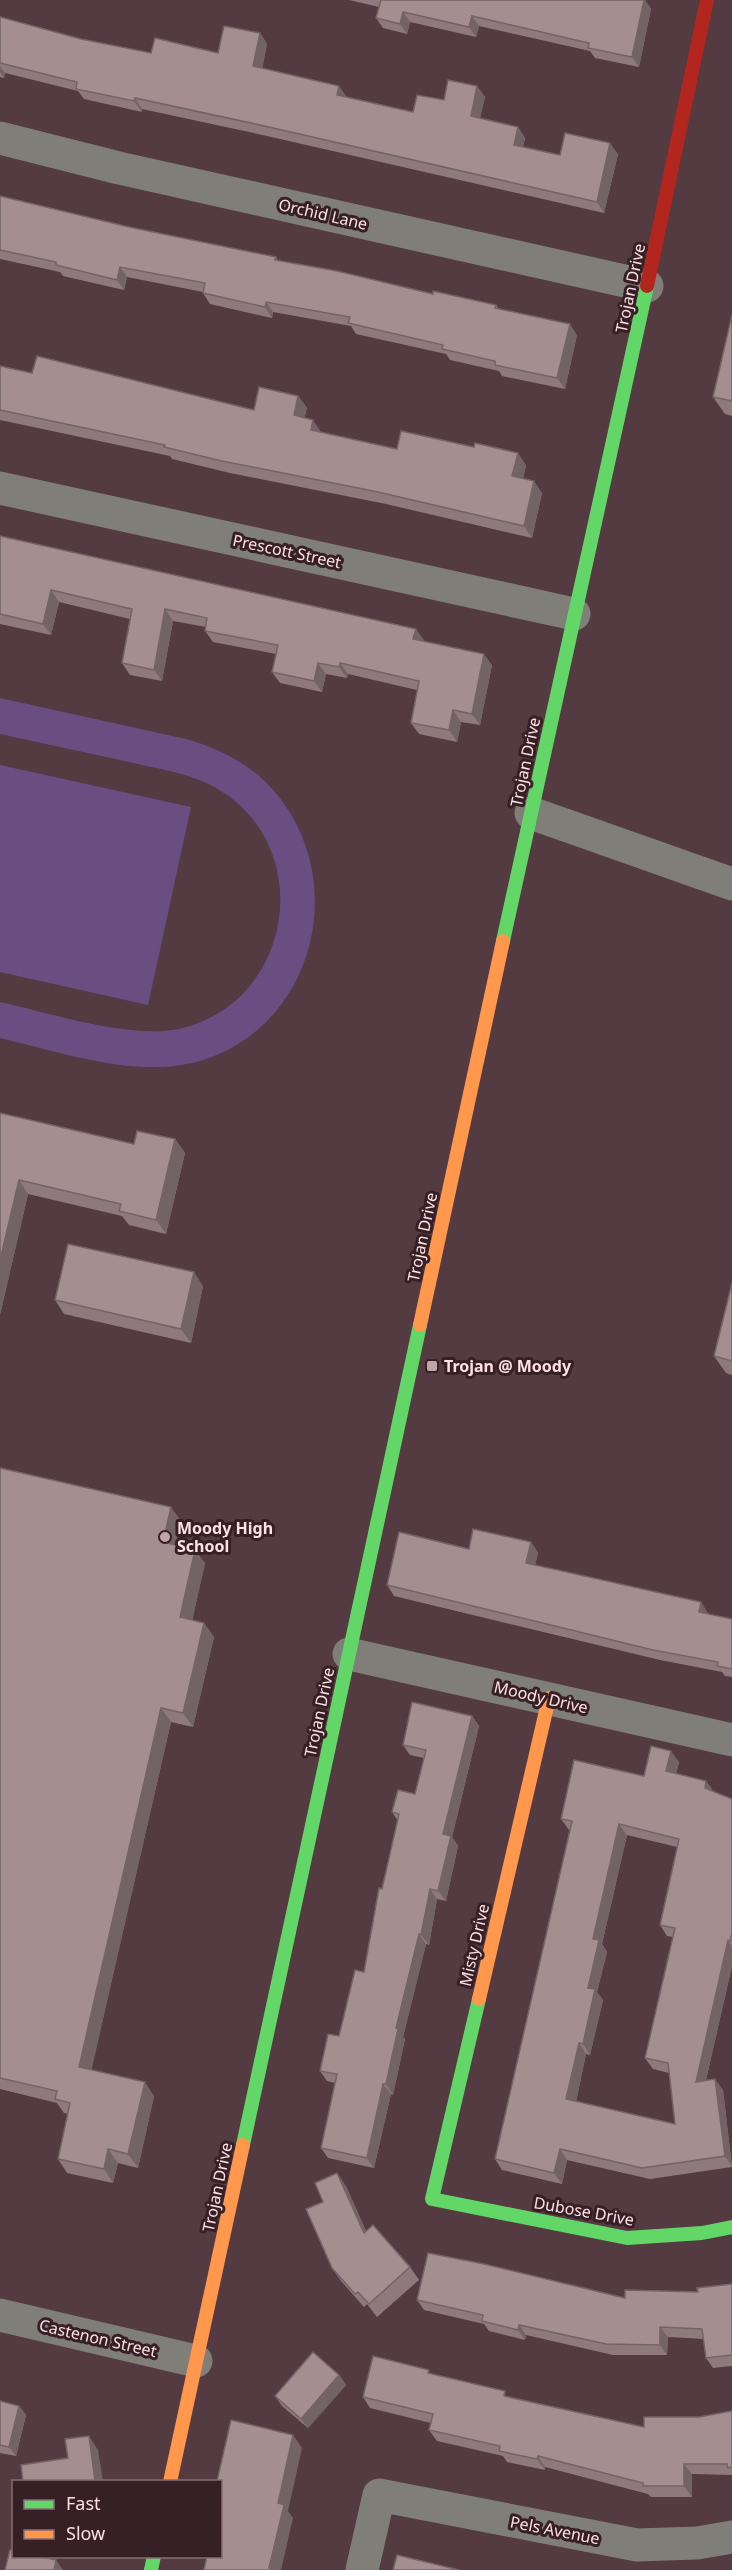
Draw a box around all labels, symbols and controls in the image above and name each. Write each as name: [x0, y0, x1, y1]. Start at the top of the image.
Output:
street label: Orchid Lane: [276, 193, 370, 235]
street label: Trojan Drive: [610, 241, 650, 335]
street label: Prescott Street: [231, 529, 343, 573]
street label: Trojan Drive: [505, 715, 545, 809]
street label: Trojan Drive: [402, 1190, 442, 1284]
place label: Trojan @ Moody: [444, 1355, 572, 1377]
marker: Trojan @ Moody: [425, 1359, 439, 1373]
place label: Moody High School: [177, 1517, 273, 1557]
marker: Moody High School: [158, 1530, 172, 1544]
street label: Trojan Drive: [299, 1665, 339, 1759]
street label: Moody Drive: [492, 1676, 590, 1718]
street label: Misty Drive: [454, 1902, 494, 1988]
street label: Trojan Drive: [197, 2140, 237, 2234]
street label: Dubose Drive: [532, 2191, 636, 2231]
street label: Castenon Street: [37, 2314, 159, 2362]
legend: [12, 2480, 222, 2558]
text: Fast: [66, 2491, 101, 2515]
street label: Pels Avenue: [508, 2511, 602, 2549]
text: Slow: [66, 2521, 105, 2545]

